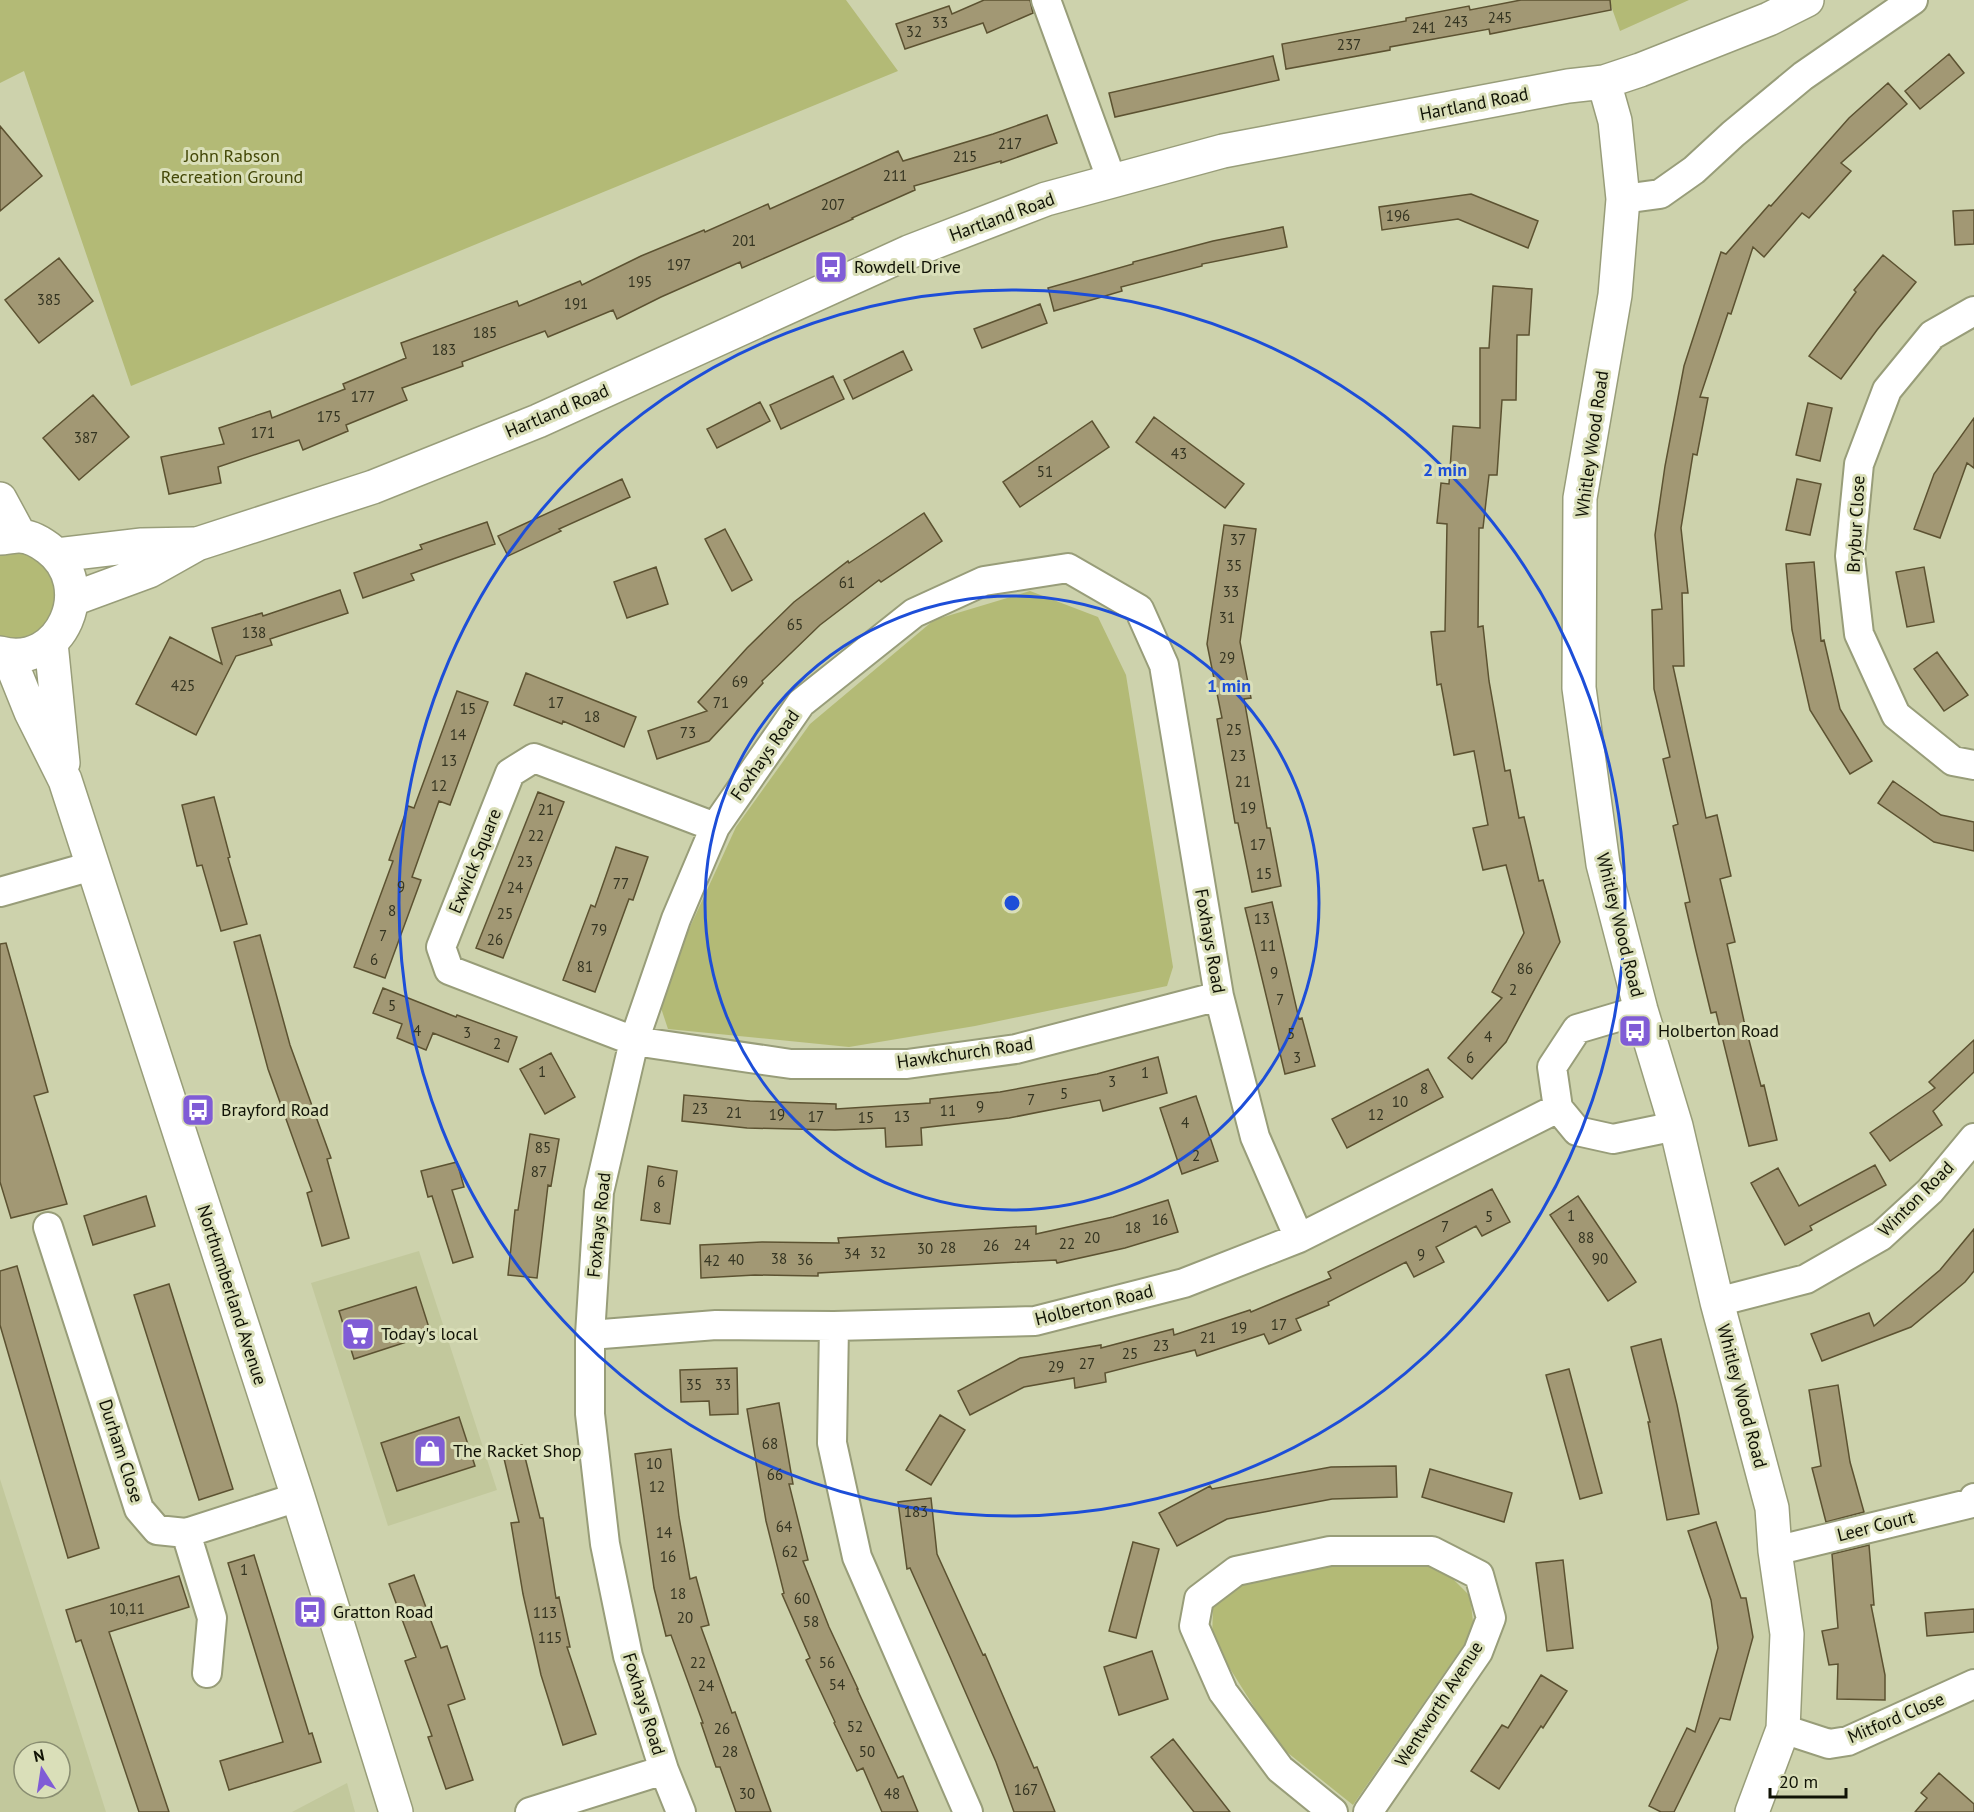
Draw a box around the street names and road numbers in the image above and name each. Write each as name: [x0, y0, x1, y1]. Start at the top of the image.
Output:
street label: Hartland Road: [1418, 82, 1530, 125]
street label: Hartland Road: [946, 187, 1058, 246]
street label: Whitley Wood Road: [1570, 369, 1613, 519]
street label: Hartland Road: [501, 378, 612, 443]
street label: Brybur Close: [1841, 475, 1870, 573]
street label: Foxhays Road: [725, 705, 804, 805]
street label: Exwick Square: [443, 805, 506, 917]
street label: Whitley Wood Road: [1591, 850, 1650, 999]
street label: Foxhays Road: [1190, 887, 1231, 995]
street label: Hawkchurch Road: [895, 1032, 1035, 1073]
street label: Winton Road: [1873, 1156, 1958, 1241]
street label: Foxhays Road: [582, 1171, 615, 1279]
street label: Northumberland Avenue: [193, 1202, 272, 1388]
street label: Holberton Road: [1032, 1279, 1155, 1330]
street label: Whitley Wood Road: [1712, 1321, 1773, 1470]
street label: Durham Close: [94, 1396, 149, 1506]
street label: Leer Court: [1835, 1505, 1917, 1546]
street label: Wentworth Avenue: [1389, 1637, 1488, 1771]
street label: Foxhays Road: [618, 1650, 671, 1758]
street label: Mitford Close: [1844, 1687, 1948, 1748]

